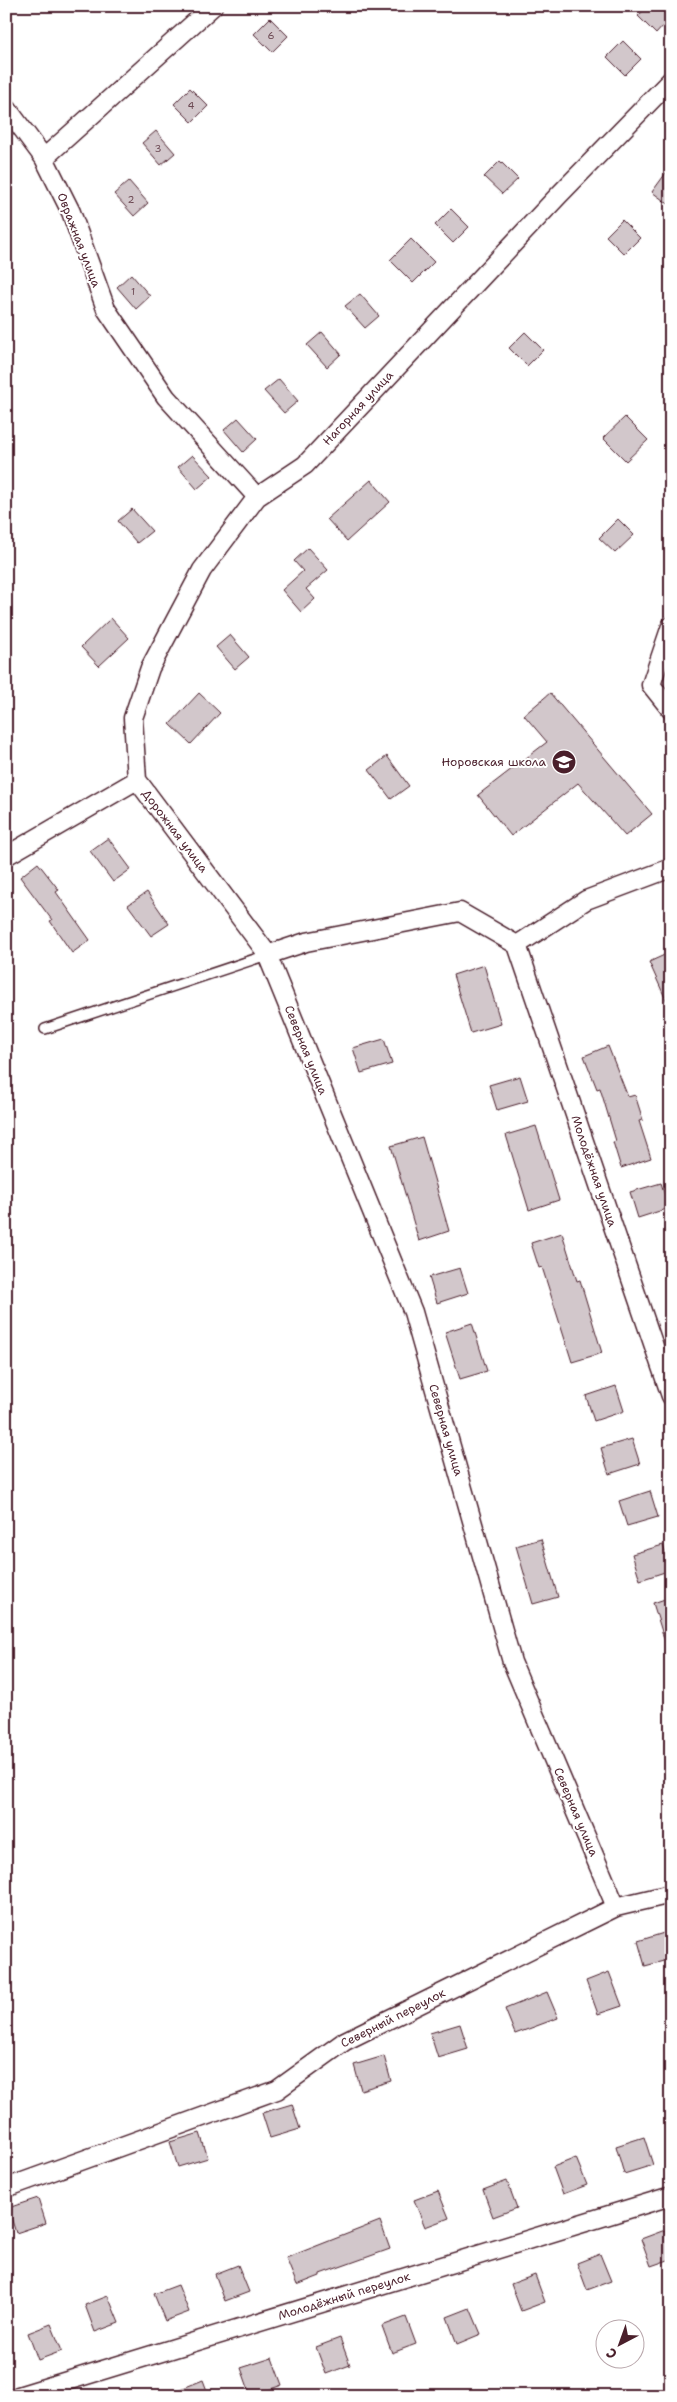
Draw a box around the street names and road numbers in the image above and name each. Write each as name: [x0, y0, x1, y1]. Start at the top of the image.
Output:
street label: Овражная улица: [54, 190, 105, 290]
street label: Нагорная улица: [319, 367, 397, 449]
street label: Дорожная улица: [138, 786, 212, 876]
street label: Северная улица: [281, 1003, 331, 1098]
street label: Молодёжная улица: [567, 1113, 621, 1229]
street label: Северная улица: [425, 1382, 467, 1478]
street label: Северная улица: [550, 1765, 602, 1859]
street label: Северный переулок: [338, 1984, 449, 2051]
street label: Молодёжный переулок: [276, 2268, 413, 2324]

